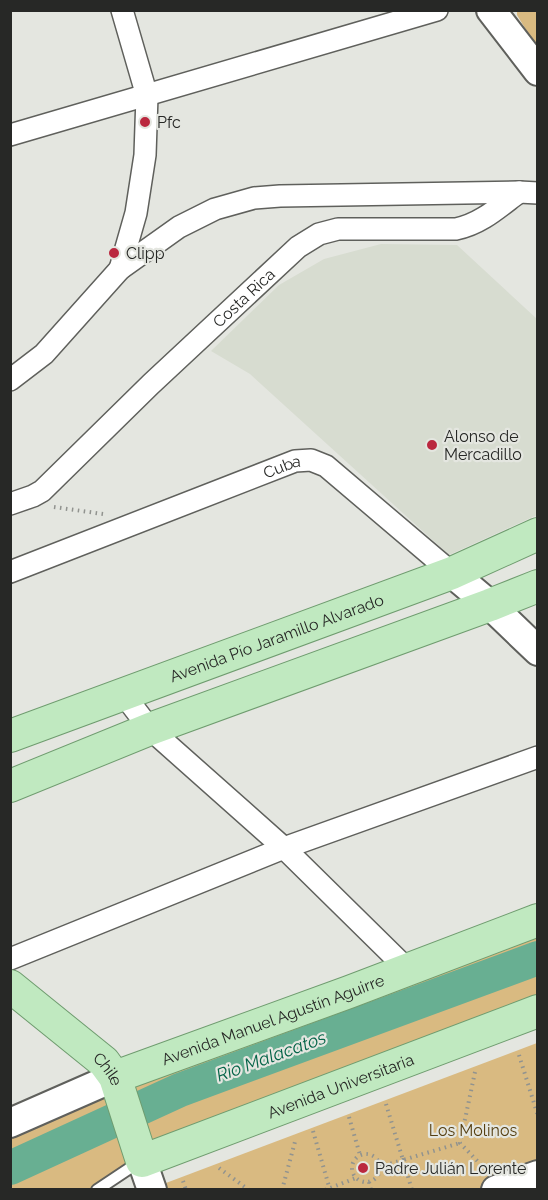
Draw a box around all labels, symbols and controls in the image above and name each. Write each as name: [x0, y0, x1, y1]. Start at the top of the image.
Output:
place label: Pfc: [157, 113, 181, 132]
marker: Pfc: [138, 115, 152, 129]
place label: Clipp: [126, 244, 165, 263]
marker: Clipp: [107, 246, 121, 260]
street label: Costa Rica: [209, 264, 279, 331]
place label: Alonso de Mercadillo: [444, 427, 522, 464]
marker: Alonso de Mercadillo: [425, 438, 439, 452]
street label: Cuba: [260, 451, 301, 482]
street label: Avenida Pío Jaramillo Alvarado: [167, 590, 386, 686]
street label: Avenida Manuel Agustín Aguirre: [159, 970, 387, 1069]
water label: Rio Malacatos: [213, 1026, 329, 1086]
street label: Chile: [90, 1048, 127, 1088]
street label: Avenida Universitaria: [265, 1049, 416, 1122]
park label: Los Molinos: [429, 1121, 517, 1140]
place label: Padre Julián Lorente: [375, 1159, 526, 1178]
marker: Padre Julián Lorente: [356, 1161, 370, 1175]

